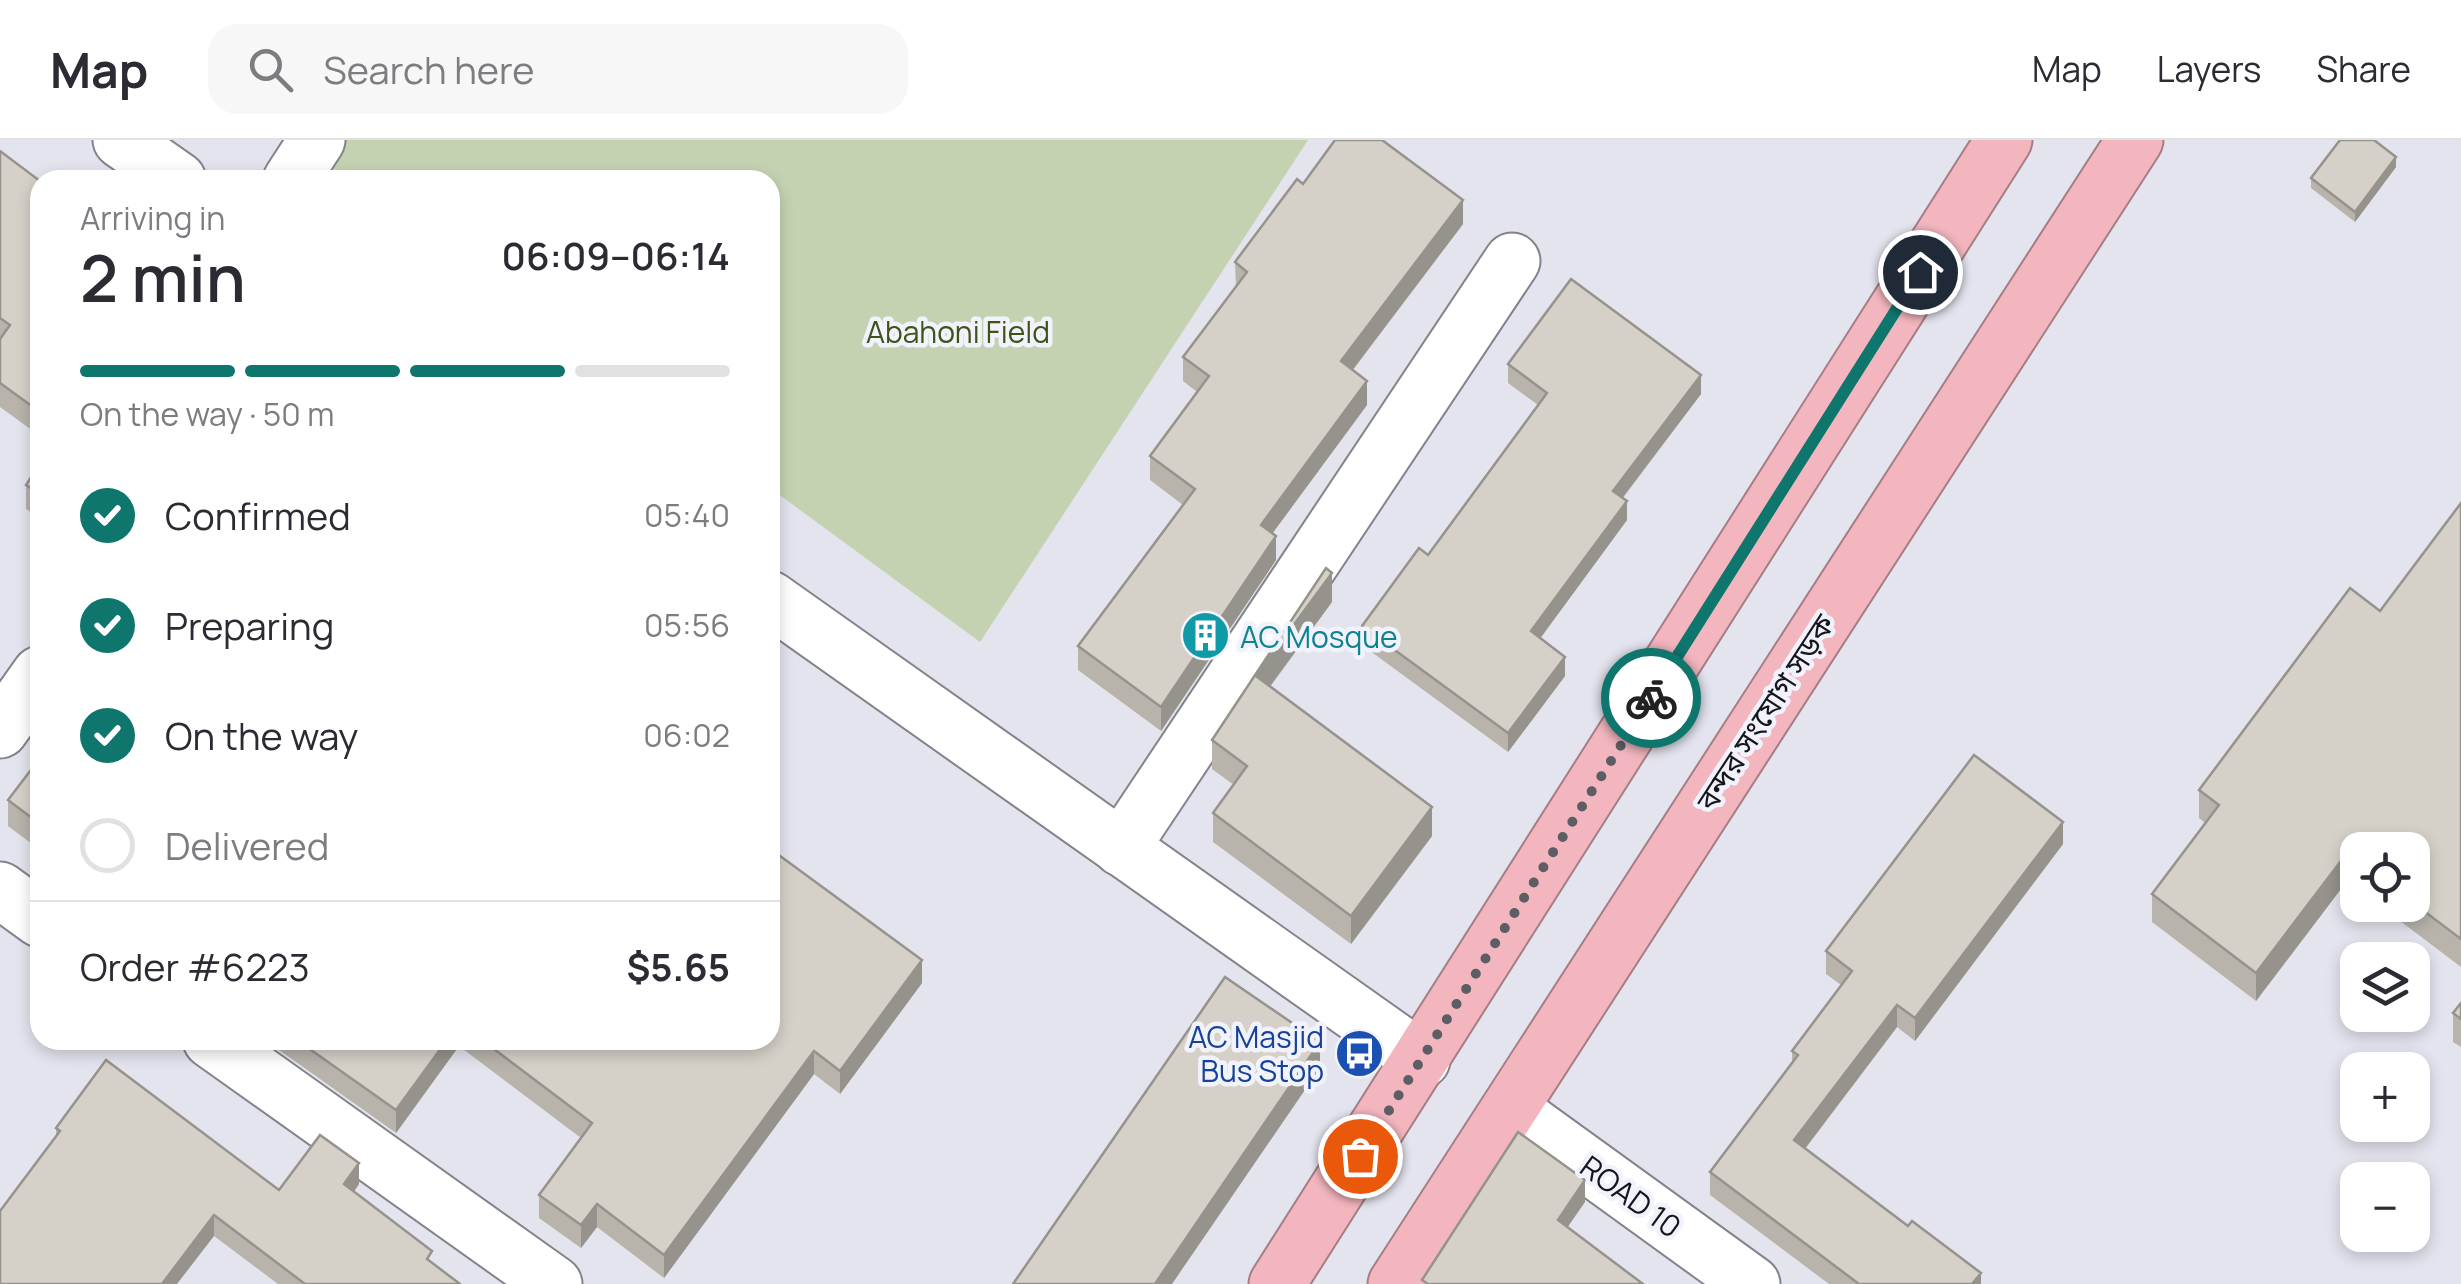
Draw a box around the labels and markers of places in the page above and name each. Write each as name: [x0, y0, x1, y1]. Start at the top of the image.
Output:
pin: [1878, 230, 1963, 315]
building icon: AC Mosque: [1179, 610, 1231, 662]
place label: AC Mosque: [1240, 616, 1398, 657]
place label: AC Masjid Bus Stop: [1188, 1016, 1324, 1091]
bus stop icon: AC Masjid Bus Stop: [1333, 1027, 1385, 1079]
pin: [1318, 1114, 1403, 1199]

